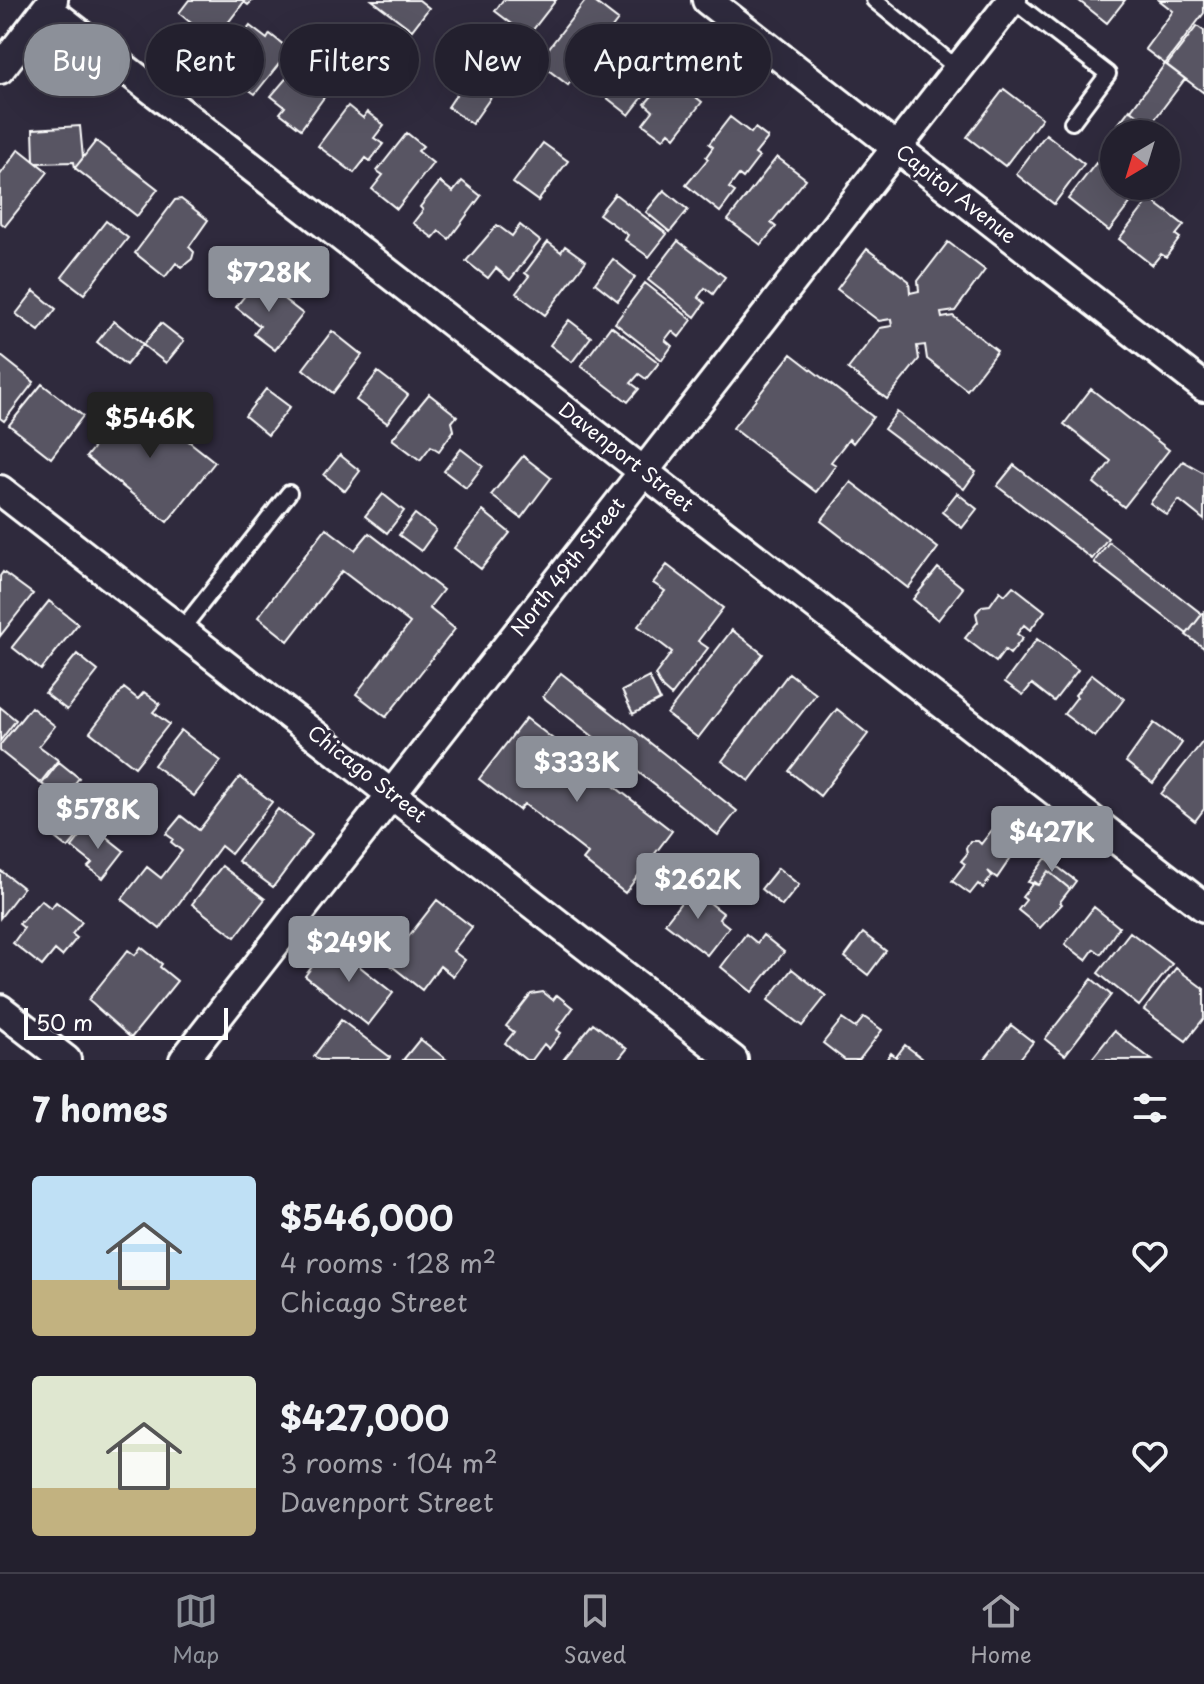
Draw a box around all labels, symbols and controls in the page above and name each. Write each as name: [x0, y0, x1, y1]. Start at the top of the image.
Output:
chip: Buy: [24, 24, 130, 96]
chip: Rent: [146, 24, 264, 96]
chip: Filters: [280, 24, 419, 96]
chip: New: [435, 24, 549, 96]
chip: Apartment: [565, 24, 771, 96]
north arrow: [1100, 120, 1180, 200]
map controls: [1100, 120, 1180, 200]
street label: Capitol Avenue: [890, 136, 1023, 250]
pin: $728K: [213, 246, 325, 314]
text: $728K: [226, 252, 312, 291]
pin: $546K: [94, 392, 206, 460]
street label: Davenport Street: [553, 394, 701, 519]
text: $546K: [105, 398, 195, 437]
street label: North 49th Street: [503, 490, 631, 642]
street label: Chicago Street: [302, 717, 434, 830]
pin: $333K: [521, 736, 633, 804]
text: $333K: [534, 742, 620, 781]
pin: $578K: [42, 783, 154, 851]
text: $578K: [56, 789, 140, 828]
pin: $427K: [996, 806, 1108, 874]
text: $427K: [1009, 812, 1095, 851]
pin: $262K: [642, 853, 754, 921]
text: $262K: [654, 859, 742, 898]
pin: $249K: [293, 916, 405, 984]
text: $249K: [306, 922, 392, 961]
scale bar: [24, 1004, 228, 1040]
text: 50 m: [36, 1005, 93, 1038]
text: 7 homes: [32, 1082, 168, 1134]
icon: filters: [1128, 1086, 1172, 1130]
text: $546,000: [280, 1191, 454, 1243]
icon: home: [96, 1208, 192, 1304]
icon: heart: [1128, 1234, 1172, 1278]
text: 4 rooms · 128 m²: [280, 1243, 496, 1282]
text: Chicago Street: [280, 1282, 467, 1321]
text: $427,000: [280, 1391, 449, 1443]
icon: home: [96, 1408, 192, 1504]
icon: heart: [1128, 1434, 1172, 1478]
text: 3 rooms · 104 m²: [280, 1443, 498, 1482]
text: Davenport Street: [280, 1482, 494, 1521]
tab: Map: [172, 1589, 219, 1670]
tab: Saved: [564, 1589, 626, 1670]
tab: Home: [971, 1589, 1032, 1670]

